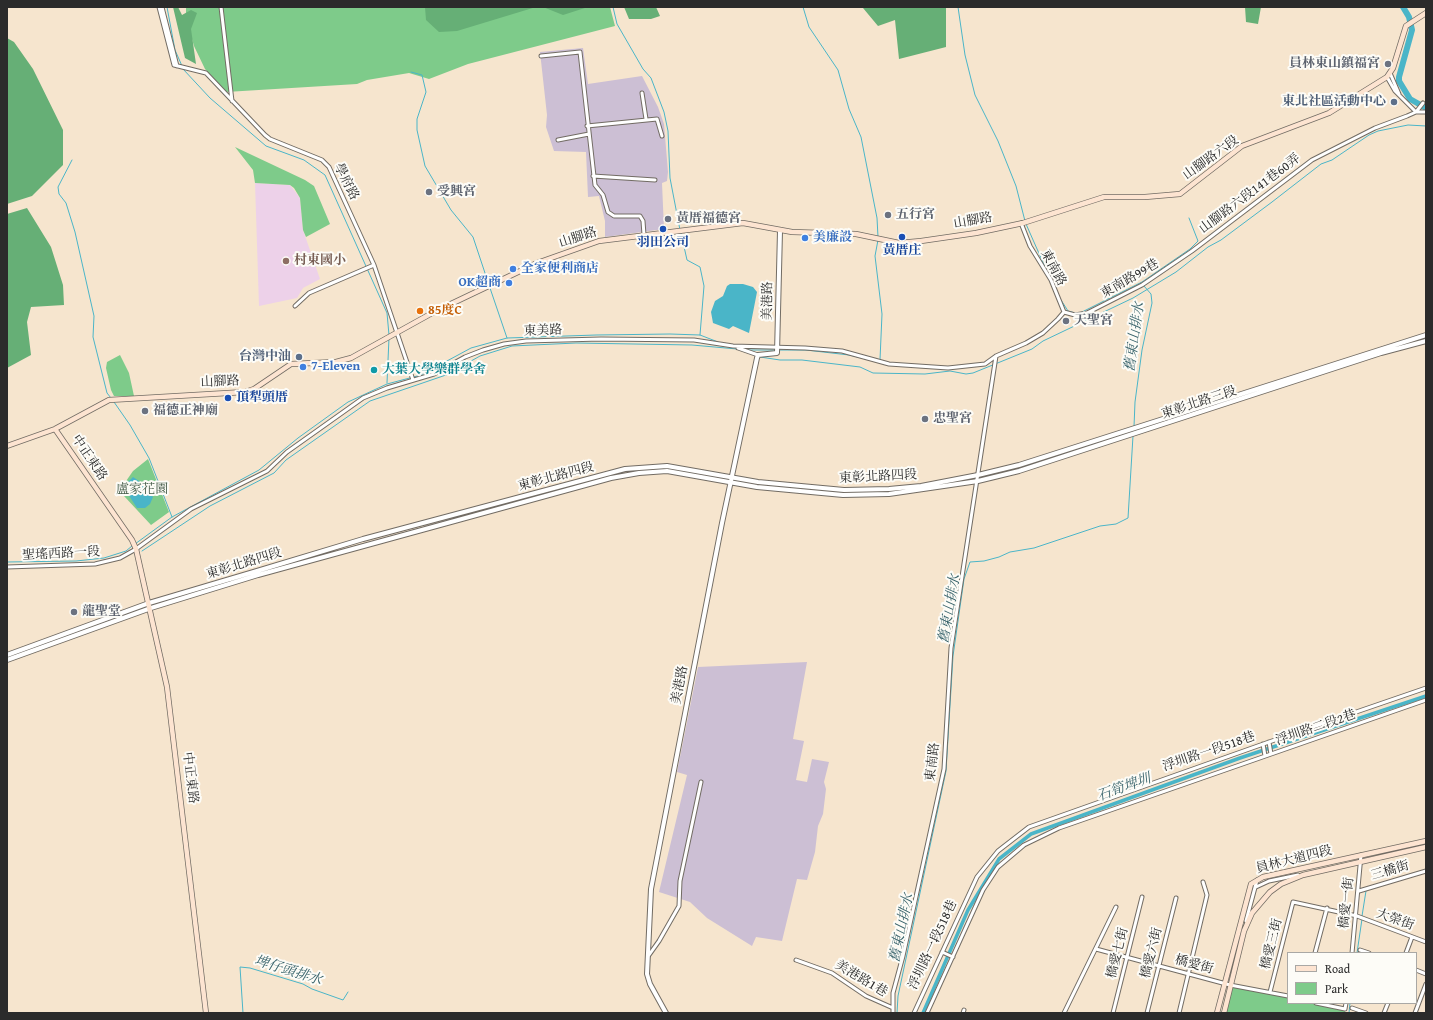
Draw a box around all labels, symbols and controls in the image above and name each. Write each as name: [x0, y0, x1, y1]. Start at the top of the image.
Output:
place label: 員林東山鎮福宮: [1289, 56, 1380, 72]
marker: 員林東山鎮福宮: [1383, 59, 1393, 69]
place label: 東北社區活動中心: [1282, 94, 1386, 110]
marker: 東北社區活動中心: [1389, 97, 1399, 107]
street label: 山腳路六段: [1180, 133, 1242, 183]
street label: 山腳路六段141巷60弄: [1196, 151, 1304, 237]
street label: 學府路: [330, 161, 362, 203]
place label: 受興宮: [437, 184, 476, 200]
marker: 受興宮: [424, 187, 434, 197]
place label: 五行宮: [896, 207, 935, 223]
marker: 五行宮: [883, 210, 893, 220]
street label: 山腳路: [952, 210, 994, 232]
place label: 黃厝福德宮: [676, 211, 741, 227]
marker: 黃厝福德宮: [663, 214, 673, 224]
marker: 羽田公司: [658, 224, 668, 234]
street label: 山腳路: [557, 225, 599, 251]
place label: 美廉設: [813, 230, 852, 246]
marker: 黃厝庄: [897, 232, 907, 242]
marker: 美廉設: [800, 233, 810, 243]
place label: 羽田公司: [637, 235, 689, 251]
place label: 黃厝庄: [883, 243, 921, 259]
street label: 東南路: [1037, 247, 1069, 289]
place label: 村東國小: [294, 253, 346, 269]
marker: 村東國小: [281, 256, 291, 266]
street label: 東南路99巷: [1098, 256, 1162, 302]
place label: 全家便利商店: [521, 261, 599, 277]
marker: 全家便利商店: [508, 264, 518, 274]
place label: OK超商: [459, 275, 501, 291]
marker: OK超商: [504, 278, 514, 288]
street label: 美港路: [760, 281, 776, 321]
water label: 舊東山排水: [1122, 301, 1148, 373]
place label: 85度C: [428, 303, 462, 319]
marker: 85度C: [415, 306, 425, 316]
place label: 天聖宮: [1074, 313, 1113, 329]
marker: 天聖宮: [1061, 316, 1071, 326]
street label: 東美路: [523, 323, 563, 339]
place label: 台灣中油: [239, 349, 291, 365]
marker: 台灣中油: [294, 352, 304, 362]
place label: 7-Eleven: [311, 359, 360, 375]
marker: 7-Eleven: [298, 362, 308, 372]
place label: 大葉大學樂群學舍: [382, 362, 486, 378]
marker: 大葉大學樂群學舍: [369, 365, 379, 375]
street label: 山腳路: [200, 373, 240, 391]
street label: 東彰北路三段: [1159, 384, 1239, 422]
place label: 頂犁頭厝: [236, 390, 288, 406]
marker: 頂犁頭厝: [223, 393, 233, 403]
place label: 福德正神廟: [153, 403, 218, 419]
marker: 福德正神廟: [140, 406, 150, 416]
place label: 忠聖宮: [933, 411, 972, 427]
marker: 忠聖宮: [920, 414, 930, 424]
street label: 中正東路: [68, 432, 110, 484]
street label: 東彰北路四段: [516, 459, 596, 495]
street label: 東彰北路四段: [839, 467, 917, 487]
park label: 盧家花園: [116, 482, 168, 498]
street label: 聖瑤西路一段: [22, 544, 100, 564]
street label: 東彰北路四段: [204, 545, 284, 583]
water label: 舊東山排水: [936, 573, 964, 645]
place label: 龍聖堂: [82, 604, 121, 620]
marker: 龍聖堂: [69, 607, 79, 617]
street label: 美港路: [669, 664, 691, 706]
street label: 浮圳路二段2巷: [1274, 707, 1358, 749]
street label: 浮圳路一段518巷: [1161, 729, 1257, 775]
street label: 東南路: [923, 742, 943, 782]
street label: 中正東路: [179, 751, 201, 805]
water label: 石筍埤圳: [1095, 771, 1153, 805]
street label: 員林大道四段: [1254, 843, 1334, 877]
street label: 三橋街: [1369, 858, 1411, 884]
street label: 橋愛一街: [1337, 876, 1357, 930]
water label: 舊東山排水: [887, 892, 917, 964]
street label: 浮圳路一段518巷: [905, 898, 961, 992]
street label: 大榮街: [1374, 906, 1416, 934]
street label: 橋愛三街: [1258, 917, 1286, 971]
street label: 橋愛七街: [1104, 926, 1132, 980]
street label: 橋愛六街: [1138, 926, 1166, 980]
street label: 橋愛街: [1173, 952, 1215, 978]
legend: [1287, 952, 1417, 1004]
water label: 埤仔頭排水: [252, 953, 324, 989]
street label: 美港路1巷: [832, 957, 890, 1001]
text: Road: [1325, 960, 1350, 977]
text: Park: [1325, 980, 1348, 997]

